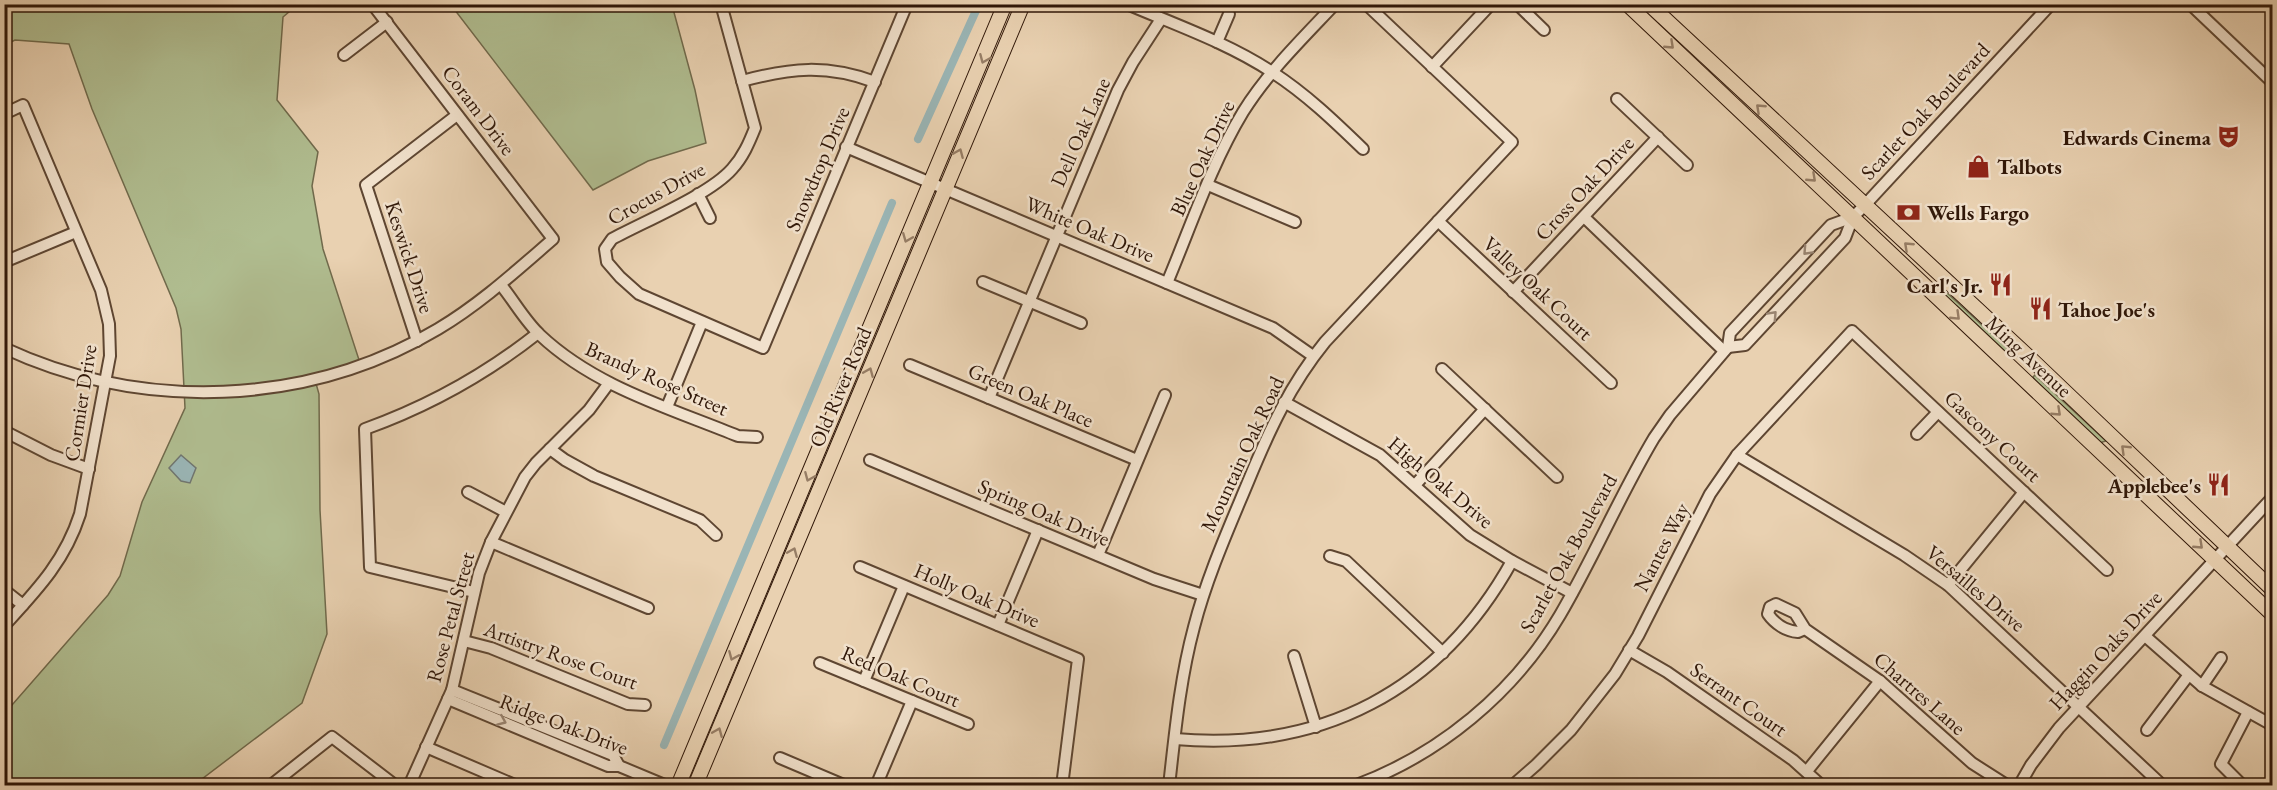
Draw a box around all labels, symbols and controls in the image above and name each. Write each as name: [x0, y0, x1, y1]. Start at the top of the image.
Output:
one-way arrow: [1662, 37, 1673, 48]
street label: Scarlet Oak Boulevard: [1854, 37, 1996, 185]
one-way arrow: [979, 53, 991, 64]
street label: Coram Drive: [436, 60, 522, 160]
street label: Dell Oak Lane: [1044, 73, 1116, 191]
street label: Blue Oak Drive: [1164, 96, 1240, 220]
street label: Snowdrop Drive: [779, 103, 855, 235]
one-way arrow: [1756, 104, 1766, 115]
place label: Edwards Cinema: [2063, 124, 2212, 151]
theatre icon: Edwards Cinema: [2216, 124, 2242, 150]
street label: Cross Oak Drive: [1529, 130, 1639, 246]
one-way arrow: [952, 148, 964, 159]
shop icon: Talbots: [1966, 153, 1992, 179]
place label: Talbots: [1997, 153, 2062, 180]
street label: Crocus Drive: [602, 155, 710, 231]
one-way arrow: [1805, 171, 1815, 182]
street label: White Oak Drive: [1021, 190, 1159, 268]
street label: Keswick Drive: [379, 198, 441, 316]
bank icon: Wells Fargo: [1896, 199, 1922, 225]
place label: Wells Fargo: [1927, 199, 2029, 226]
street label: Valley Oak Court: [1477, 230, 1599, 346]
one-way arrow: [902, 232, 914, 243]
one-way arrow: [1904, 242, 1915, 253]
one-way arrow: [1803, 244, 1814, 254]
place label: Carl's Jr.: [1907, 272, 1983, 299]
restaurant icon: Carl's Jr.: [1988, 272, 2014, 298]
restaurant icon: Tahoe Joe's: [2027, 296, 2053, 322]
place label: Tahoe Joe's: [2058, 296, 2155, 323]
one-way arrow: [1949, 308, 1960, 319]
street label: Ming Avenue: [1980, 309, 2078, 403]
one-way arrow: [1766, 311, 1777, 322]
street label: Old River Road: [803, 322, 878, 451]
street label: Brandy Rose Street: [581, 334, 733, 422]
street label: Cormier Drive: [57, 343, 103, 463]
street label: Green Oak Place: [964, 356, 1098, 434]
one-way arrow: [862, 367, 874, 378]
street label: Mountain Oak Road: [1194, 371, 1290, 536]
street label: Gascony Court: [1939, 384, 2047, 488]
one-way arrow: [2050, 404, 2061, 415]
street label: High Oak Drive: [1383, 430, 1499, 534]
one-way arrow: [2121, 445, 2131, 456]
street label: Scarlet Oak Boulevard: [1513, 468, 1623, 637]
one-way arrow: [804, 470, 816, 481]
street label: Spring Oak Drive: [974, 472, 1114, 552]
place label: Applebee's: [2107, 472, 2201, 499]
restaurant icon: Applebee's: [2206, 472, 2232, 498]
street label: Nantes Way: [1627, 497, 1695, 596]
one-way arrow: [2193, 538, 2203, 549]
street label: Versailles Drive: [1921, 539, 2031, 637]
one-way arrow: [786, 547, 798, 558]
street label: Rose Petal Street: [420, 549, 480, 685]
street label: Holly Oak Drive: [910, 556, 1044, 634]
street label: Haggin Oaks Drive: [2043, 584, 2167, 716]
street label: Artistry Rose Court: [480, 614, 642, 695]
street label: Red Oak Court: [838, 639, 965, 713]
street label: Chartres Lane: [1868, 645, 1972, 741]
one-way arrow: [728, 650, 740, 661]
street label: Serrant Court: [1685, 656, 1793, 742]
street label: Ridge Oak Drive: [496, 687, 632, 761]
one-way arrow: [495, 714, 506, 726]
one-way arrow: [711, 727, 723, 738]

